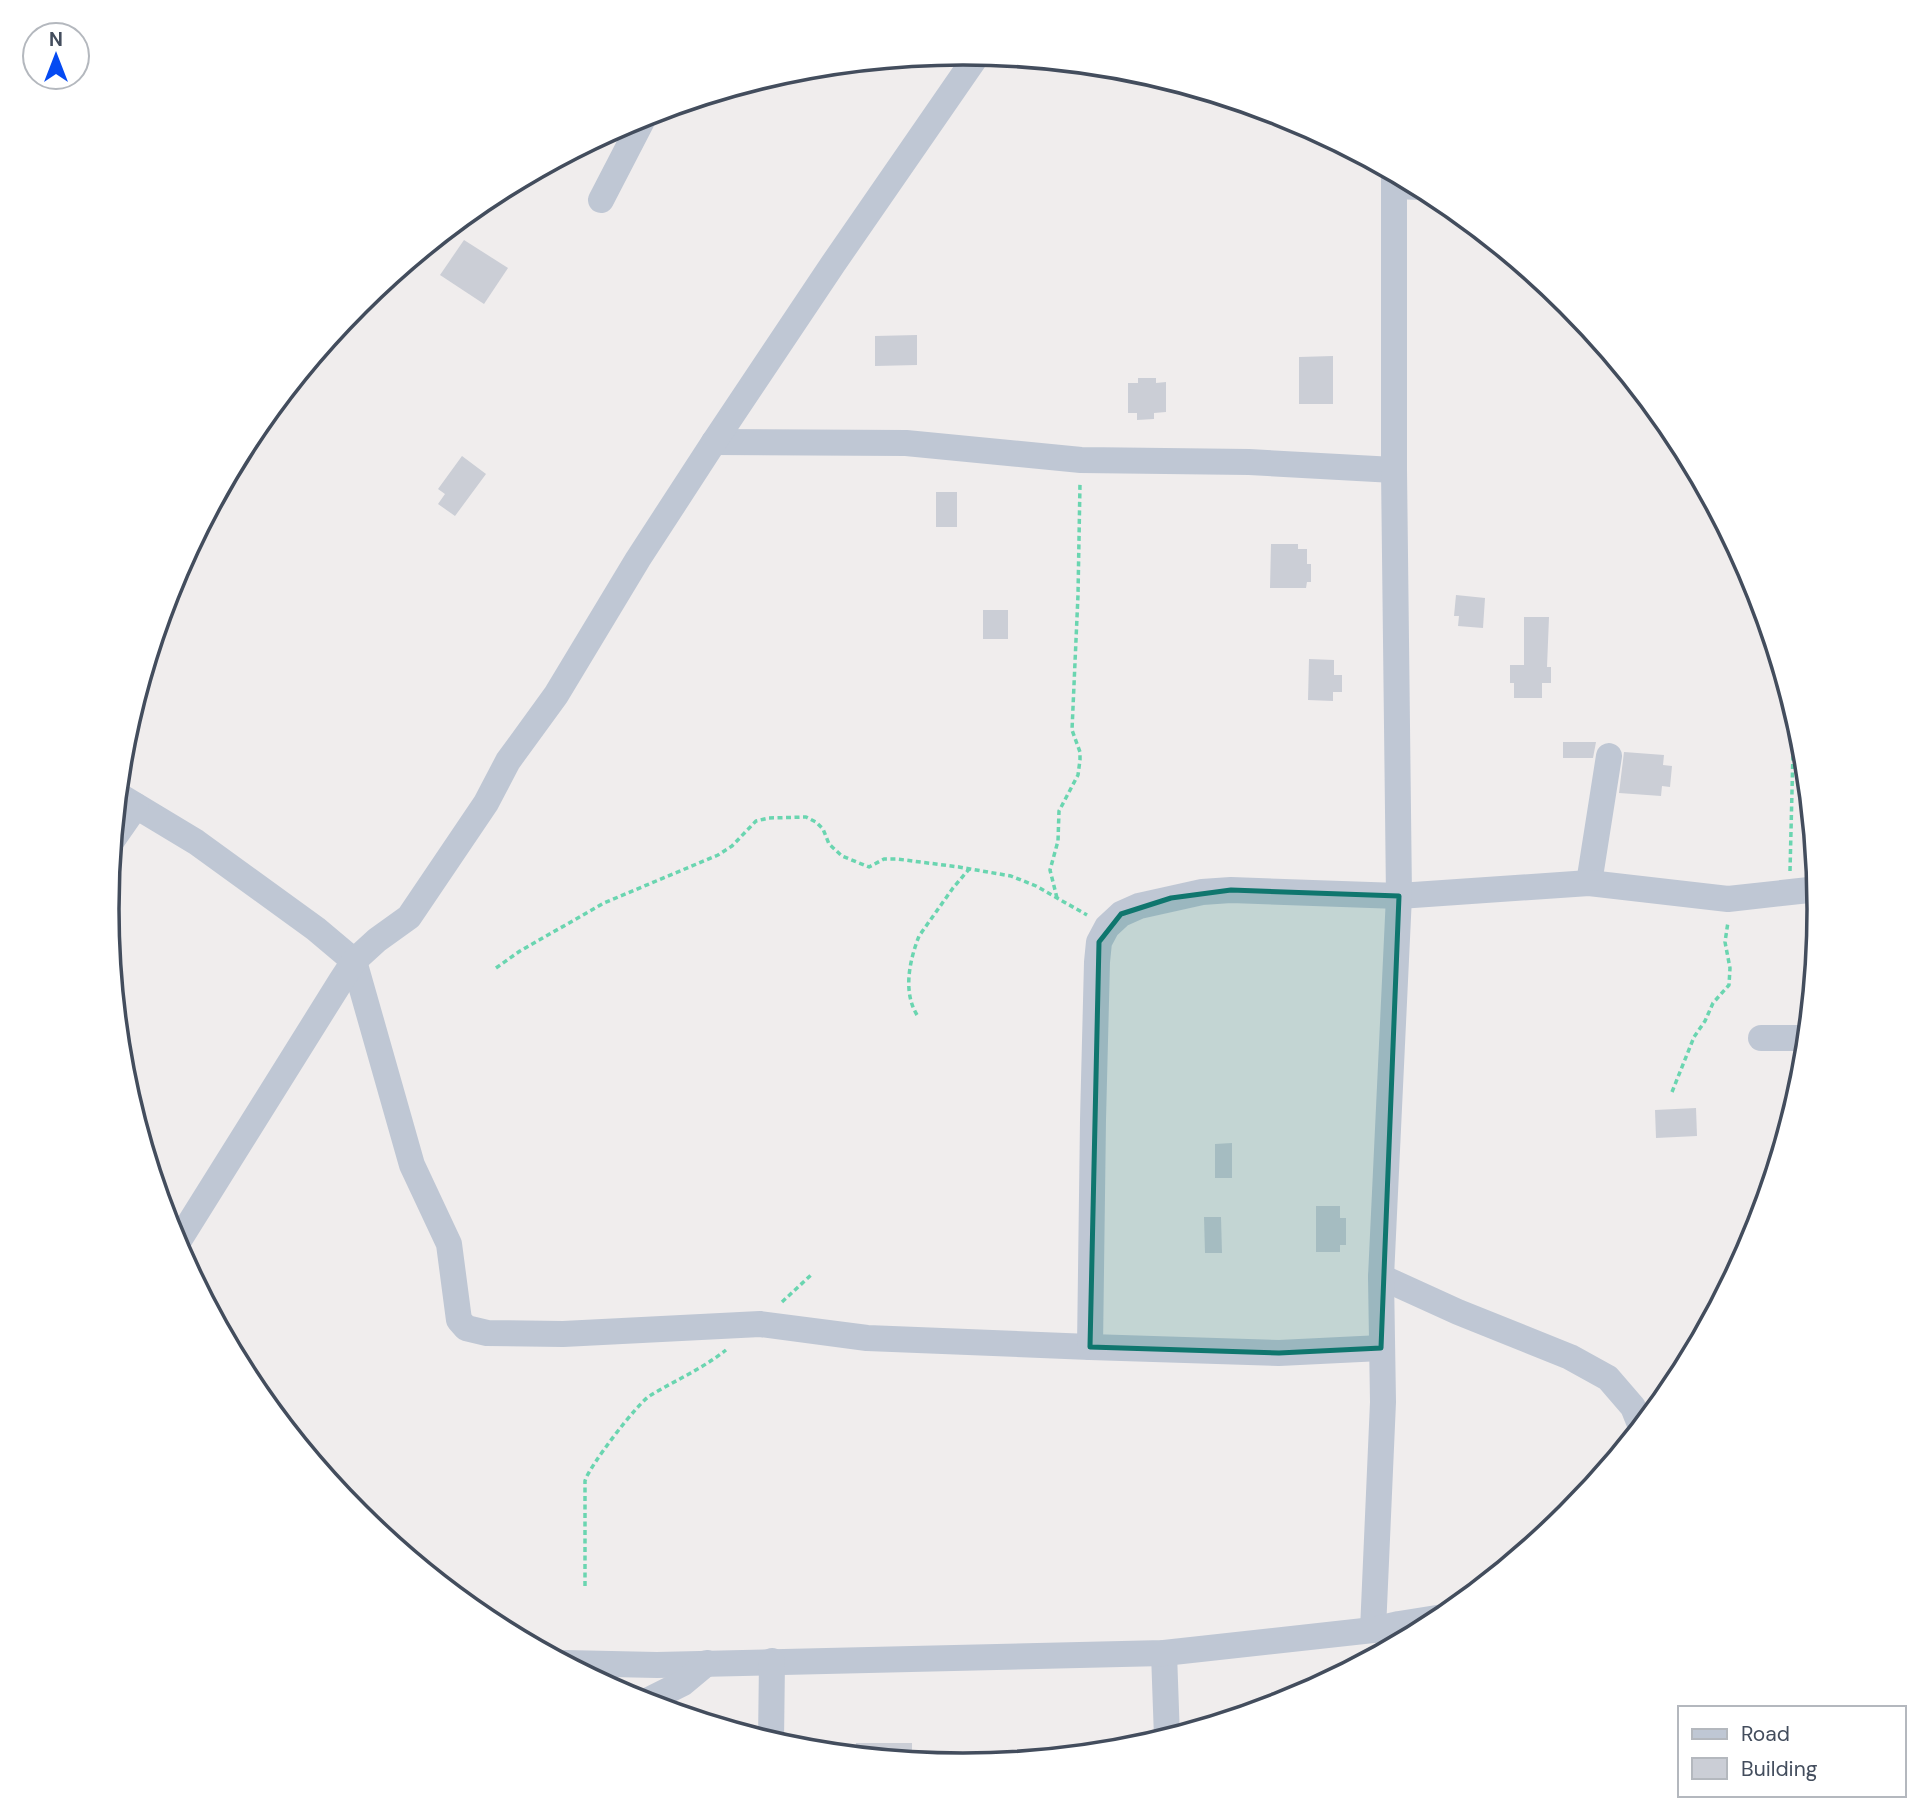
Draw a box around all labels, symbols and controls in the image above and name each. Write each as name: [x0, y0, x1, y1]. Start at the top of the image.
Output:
north arrow: [21, 21, 91, 91]
text: N: [49, 27, 63, 52]
legend: [1678, 1706, 1905, 1797]
text: Road: [1741, 1720, 1790, 1748]
text: Building: [1741, 1755, 1818, 1783]

